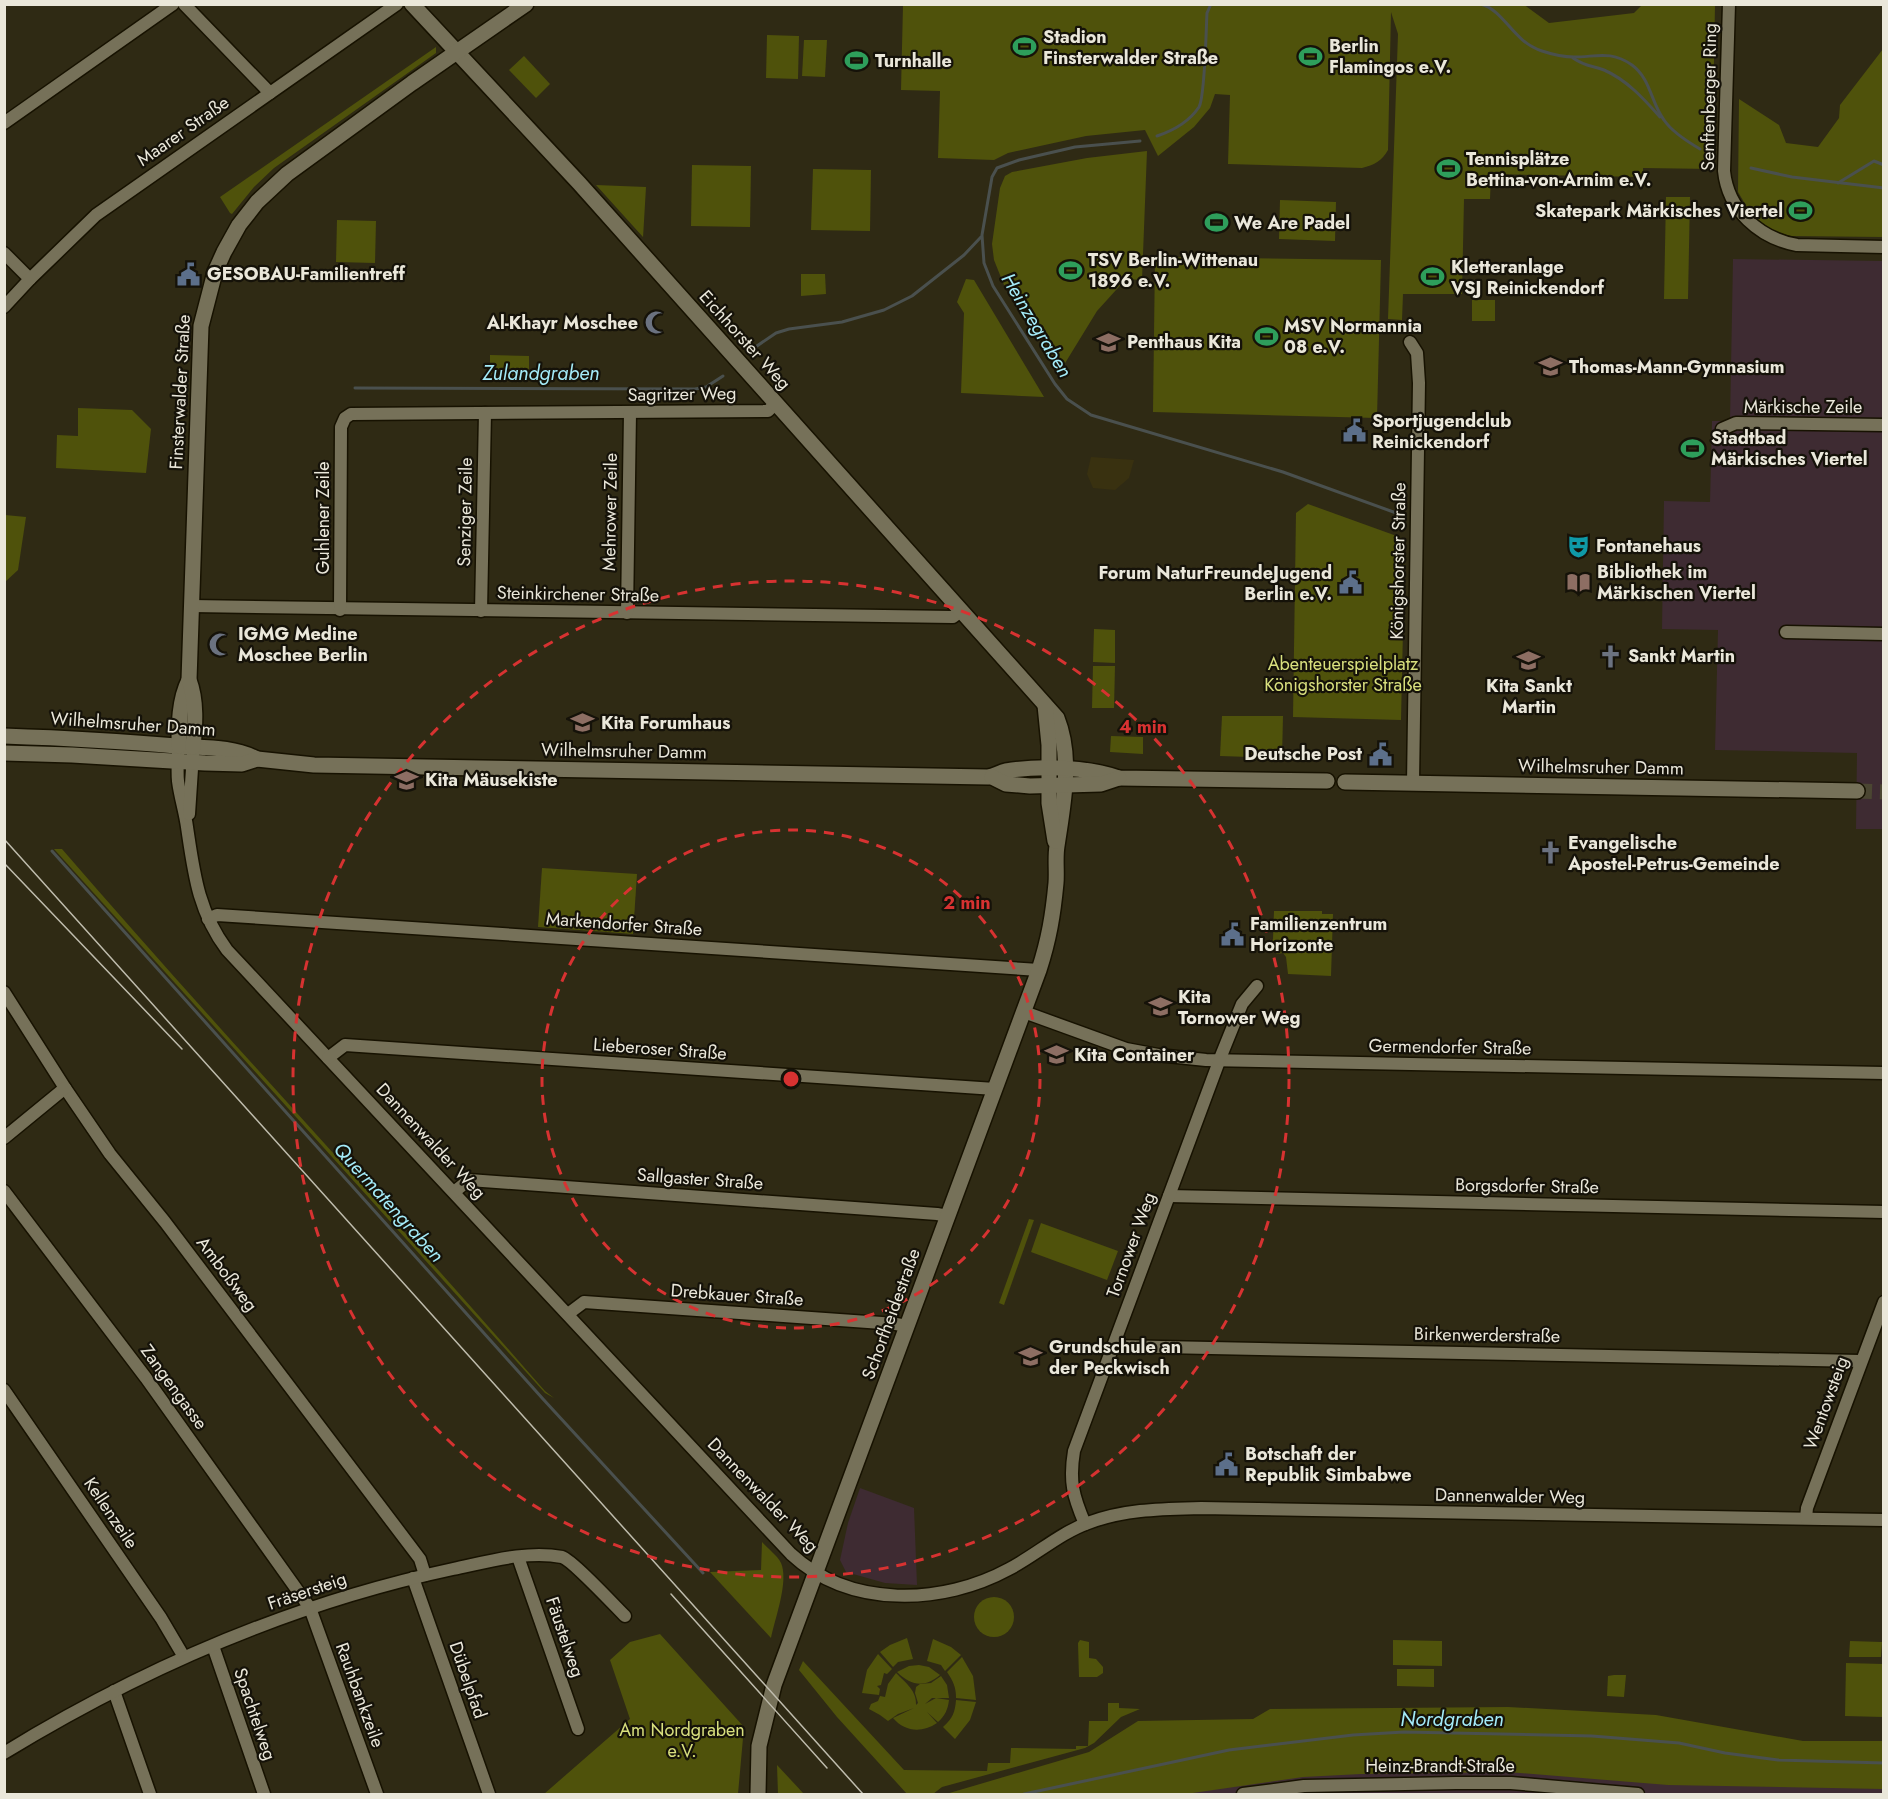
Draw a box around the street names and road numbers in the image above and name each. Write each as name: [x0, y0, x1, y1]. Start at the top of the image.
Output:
street label: Senftenberger Ring: [1695, 23, 1723, 171]
street label: Maarer Straße: [132, 90, 234, 172]
street label: Eichhorster Weg: [693, 284, 797, 396]
street label: Finsterwalder Straße: [163, 314, 197, 470]
street label: Sagritzer Weg: [627, 380, 737, 408]
street label: Märkische Zeile: [1744, 394, 1862, 420]
street label: Mehrower Zeile: [596, 453, 624, 571]
street label: Senziger Zeile: [451, 457, 479, 567]
street label: Guhlener Zeile: [310, 461, 336, 575]
street label: Königshorster Straße: [1384, 482, 1412, 640]
street label: Steinkirchener Straße: [497, 580, 659, 608]
street label: Wilhelmsruher Damm: [49, 705, 217, 743]
street label: Wilhelmsruher Damm: [541, 737, 707, 765]
street label: Wilhelmsruher Damm: [1518, 753, 1684, 781]
street label: Markendorfer Straße: [545, 906, 703, 942]
street label: Lieberoser Straße: [592, 1031, 728, 1067]
street label: Germendorfer Straße: [1368, 1033, 1532, 1061]
street label: Dannenwalder Weg: [370, 1077, 492, 1205]
street label: Sallgaster Straße: [636, 1162, 764, 1196]
street label: Borgsdorfer Straße: [1455, 1172, 1599, 1200]
street label: Tornower Weg: [1100, 1189, 1162, 1301]
street label: Amboßweg: [190, 1231, 264, 1317]
street label: Schorfheidestraße: [855, 1245, 927, 1383]
street label: Drebkauer Straße: [670, 1277, 804, 1313]
street label: Birkenwerderstraße: [1414, 1321, 1560, 1349]
street label: Zangengasse: [134, 1339, 214, 1435]
street label: Wentowsteig: [1797, 1353, 1855, 1453]
street label: Dannenwalder Weg: [701, 1432, 825, 1558]
street label: Kellenzeile: [77, 1472, 145, 1554]
street label: Dannenwalder Weg: [1435, 1482, 1585, 1510]
street label: Fräsersteig: [264, 1565, 350, 1617]
street label: Fäustelweg: [539, 1593, 591, 1681]
street label: Dübelpfad: [443, 1638, 493, 1722]
street label: Rauhbankzeile: [329, 1639, 391, 1751]
street label: Spachtelweg: [227, 1664, 283, 1764]
street label: Heinz-Brandt-Straße: [1365, 1753, 1515, 1779]

